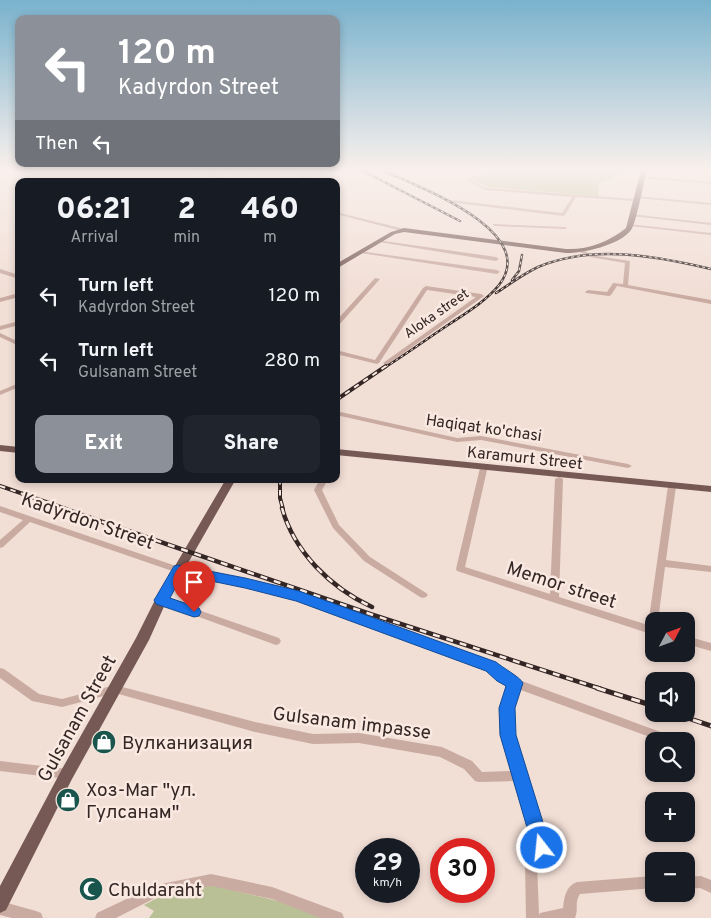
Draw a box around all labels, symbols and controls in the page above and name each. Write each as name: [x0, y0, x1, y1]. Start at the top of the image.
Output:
text: 120 m: [118, 32, 216, 76]
icon: left: [35, 35, 100, 100]
text: Kadyrdon Street: [118, 75, 279, 102]
icon: left: [88, 130, 116, 158]
text: Then: [35, 132, 78, 156]
text: 06:21: [56, 192, 133, 229]
text: 2: [178, 192, 196, 229]
text: 460: [241, 192, 299, 229]
text: Arrival: [70, 228, 118, 248]
text: min: [173, 228, 200, 248]
text: m: [263, 228, 277, 248]
text: Turn left: [78, 274, 154, 298]
icon: left: [35, 282, 63, 310]
text: 120 m: [269, 284, 320, 308]
street label: Aloka street: [401, 286, 473, 343]
text: Kadyrdon Street: [78, 298, 195, 318]
text: Turn left: [78, 339, 154, 363]
icon: left: [35, 347, 63, 375]
text: 280 m: [264, 349, 320, 373]
text: Gulsanam Street: [78, 363, 197, 383]
street label: Haqiqat ko'chasi: [424, 411, 543, 447]
button: Exit: [35, 415, 173, 473]
button: Share: [183, 415, 320, 473]
street label: Karamurt Street: [466, 443, 584, 475]
street label: Kadyrdon Street: [18, 488, 157, 556]
street label: Memor street: [503, 557, 619, 615]
pin: [173, 561, 215, 612]
icon: arrive: [180, 568, 208, 596]
north arrow: [645, 612, 695, 662]
map controls: [645, 612, 695, 902]
street label: Gulsanam Street: [33, 651, 123, 787]
button: sound: [645, 672, 695, 722]
street label: Gulsanam impasse: [271, 702, 432, 746]
shop icon: Вулканизация: [91, 729, 117, 755]
place label: Вулканизация: [122, 732, 253, 756]
button: search: [645, 732, 695, 782]
place label: Хоз-Маг "ул. Гулсанам": [86, 779, 196, 825]
shop icon: Хоз-Маг "ул. Гулсанам": [55, 787, 81, 813]
button: +: [645, 792, 695, 842]
position arrow: [515, 821, 567, 873]
speed limit sign: 30: [430, 838, 495, 903]
text: 29: [372, 848, 403, 880]
button: −: [645, 852, 695, 902]
text: km/h: [373, 875, 402, 891]
mosque icon: Chuldaraht: [78, 876, 104, 902]
place label: Chuldaraht: [108, 879, 202, 903]

